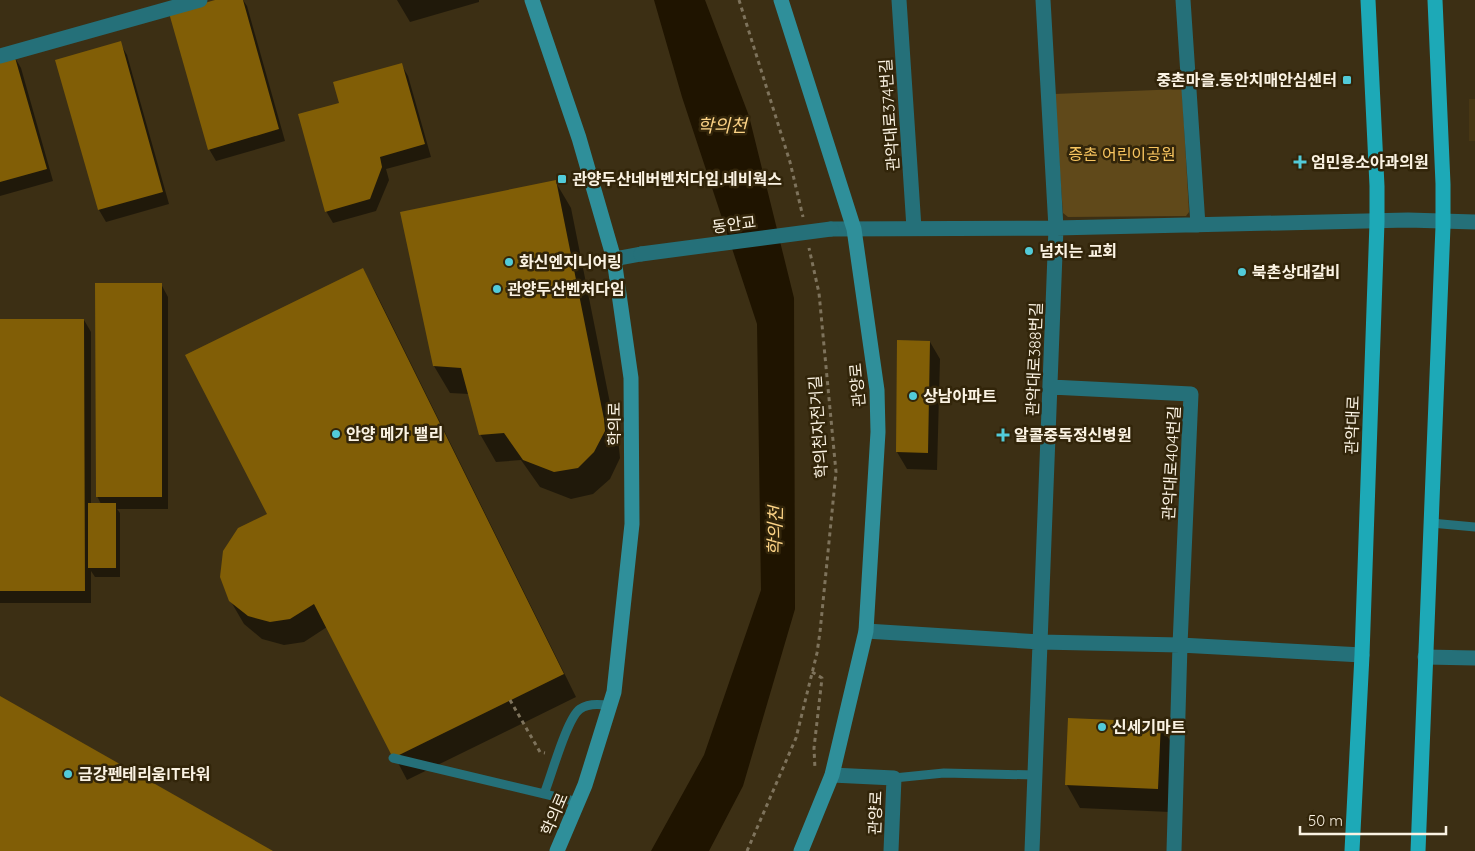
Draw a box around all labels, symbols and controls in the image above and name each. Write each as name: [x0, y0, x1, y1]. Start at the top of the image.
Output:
street label: 관악대로374번길: [875, 58, 903, 172]
place label: 중촌마을.동안치매안심센터: [1156, 70, 1337, 90]
marker: 중촌마을.동안치매안심센터: [1341, 74, 1353, 86]
water label: 학의천: [697, 114, 749, 137]
park label: 증촌 어린이공원: [1068, 144, 1176, 164]
place label: 엄민용소아과의원: [1311, 152, 1429, 172]
marker: 엄민용소아과의원: [1293, 155, 1307, 169]
place label: 관양두산네버벤처다임.네비웍스: [572, 169, 782, 189]
marker: 관양두산네버벤처다임.네비웍스: [556, 173, 568, 185]
street label: 동안교: [711, 211, 757, 237]
place label: 넘치는 교회: [1039, 241, 1117, 261]
marker: 넘치는 교회: [1023, 245, 1035, 257]
place label: 화신엔지니어링: [519, 252, 622, 272]
marker: 화신엔지니어링: [503, 256, 515, 268]
place label: 북촌상대갈비: [1252, 262, 1340, 282]
marker: 북촌상대갈비: [1236, 266, 1248, 278]
place label: 관양두산벤처다임: [507, 279, 625, 299]
marker: 관양두산벤처다임: [491, 283, 503, 295]
street label: 관악대로388번길: [1022, 302, 1046, 416]
street label: 관양로: [845, 362, 869, 408]
street label: 학의천자전거길: [804, 375, 832, 479]
place label: 상남아파트: [923, 386, 997, 406]
marker: 상남아파트: [907, 390, 919, 402]
street label: 관악대로: [1341, 395, 1363, 455]
street label: 학의로: [604, 402, 624, 446]
street label: 관악대로404번길: [1158, 405, 1184, 521]
place label: 안양 메가 밸리: [346, 424, 443, 444]
place label: 알콜중독정신병원: [1014, 425, 1132, 445]
marker: 안양 메가 밸리: [330, 428, 342, 440]
marker: 알콜중독정신병원: [996, 428, 1010, 442]
water label: 학의천: [763, 504, 787, 556]
place label: 신세기마트: [1112, 717, 1186, 737]
marker: 신세기마트: [1096, 721, 1108, 733]
place label: 금강펜테리움IT타워: [78, 764, 210, 784]
marker: 금강펜테리움IT타워: [62, 768, 74, 780]
street label: 학의로: [536, 790, 572, 838]
street label: 관양로: [864, 790, 886, 835]
scale bar: [1300, 804, 1446, 836]
text: 50 m: [1308, 811, 1343, 830]

